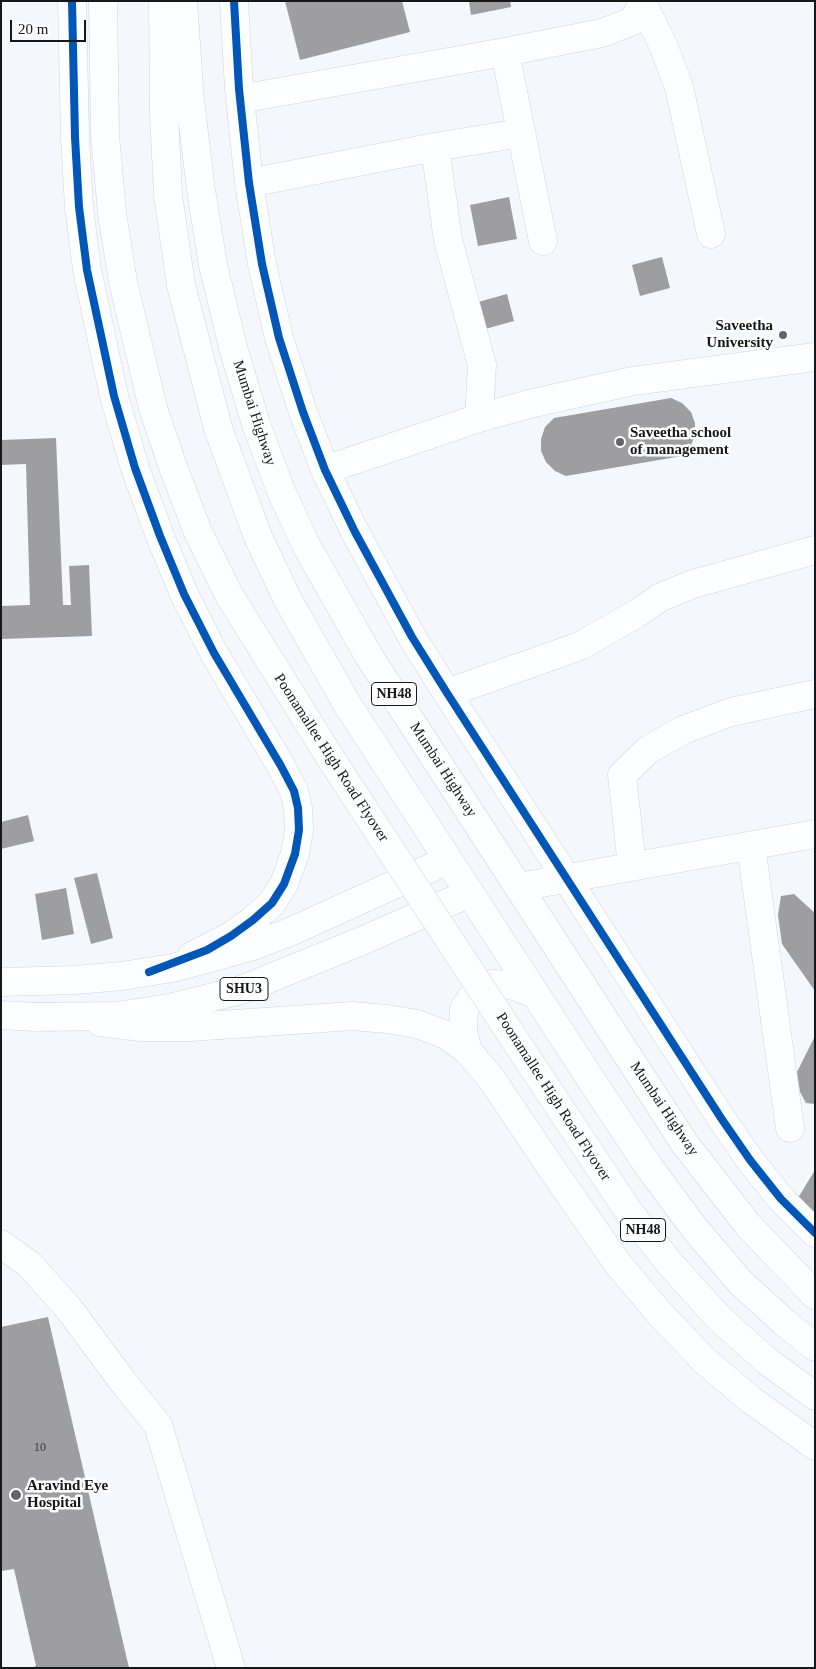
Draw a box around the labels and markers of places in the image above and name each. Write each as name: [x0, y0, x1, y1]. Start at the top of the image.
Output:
place label: Saveetha University: [706, 317, 773, 352]
marker: Saveetha University: [777, 329, 789, 341]
place label: Saveetha school of management: [630, 424, 731, 459]
marker: Saveetha school of management: [614, 436, 626, 448]
place label: Aravind Eye Hospital: [27, 1477, 108, 1512]
marker: Aravind Eye Hospital: [9, 1488, 23, 1502]

